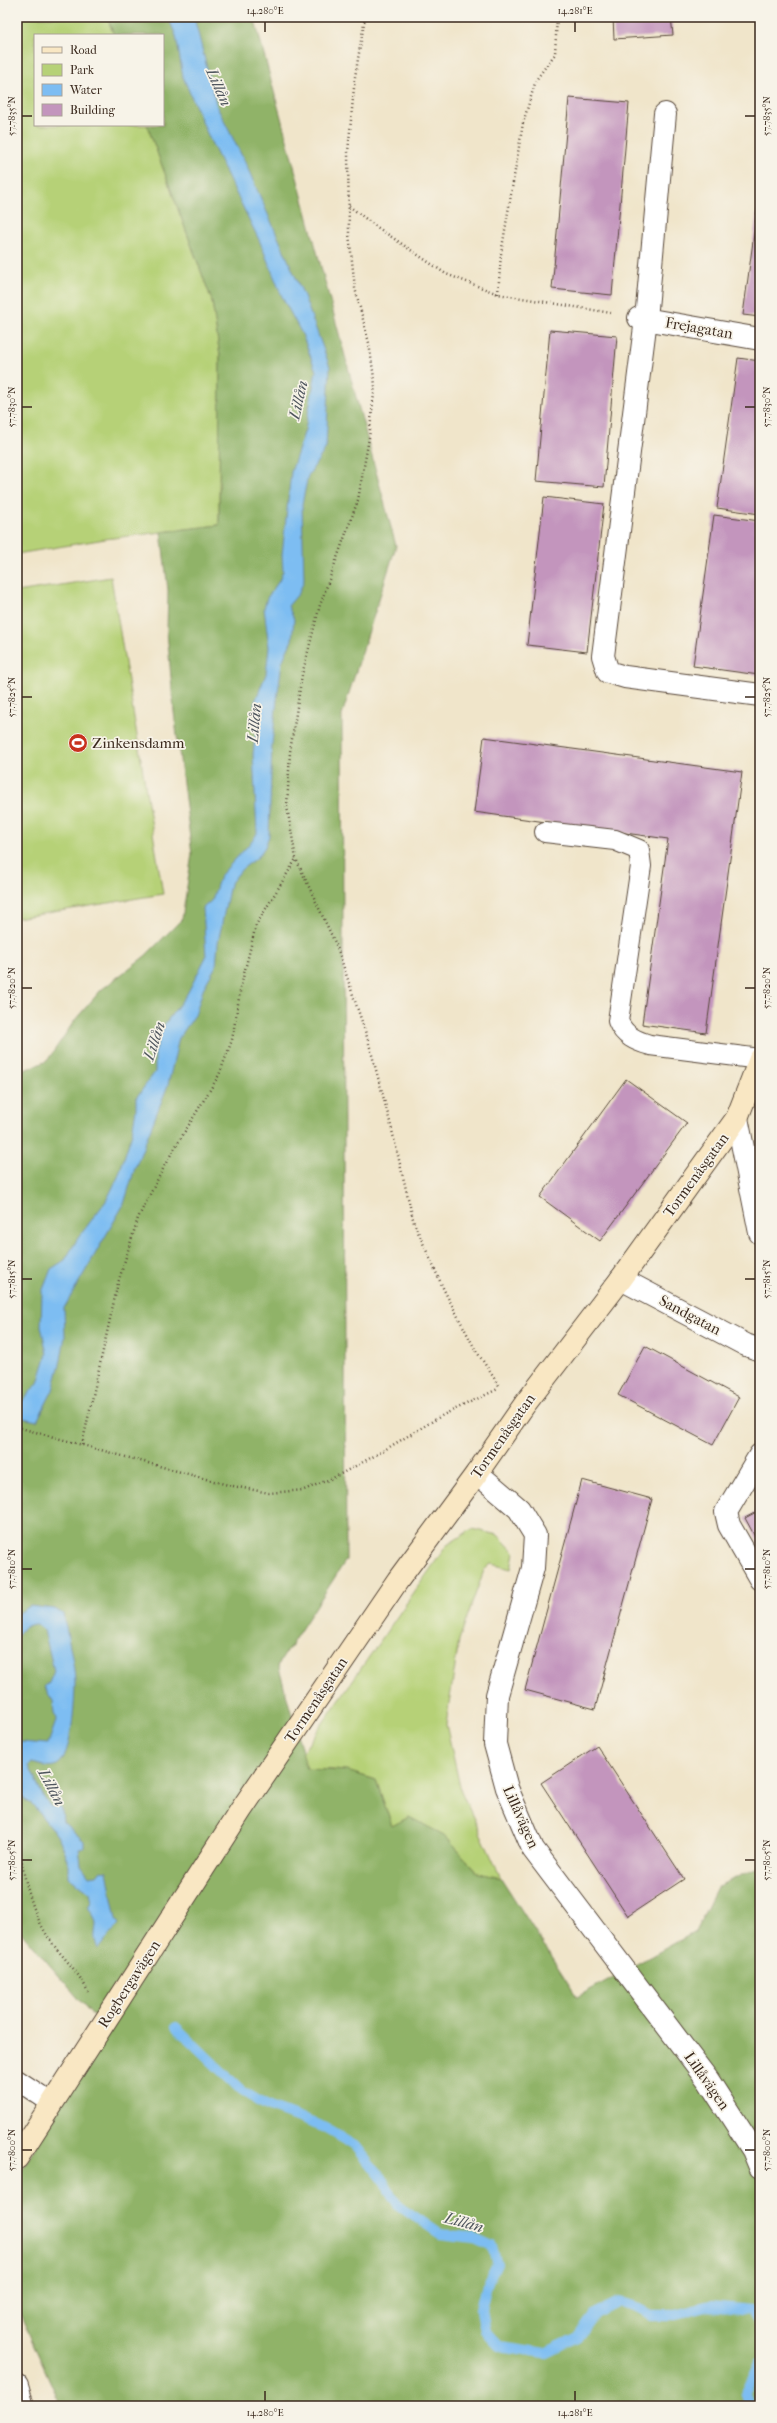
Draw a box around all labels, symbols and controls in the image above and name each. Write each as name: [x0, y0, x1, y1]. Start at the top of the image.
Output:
text: 14.280°E: [246, 5, 284, 17]
text: 14.281°E: [557, 5, 593, 17]
legend: [34, 34, 164, 126]
text: Road: [70, 43, 97, 57]
text: Park: [70, 63, 95, 77]
water label: Lillån: [202, 64, 236, 109]
text: Water: [69, 83, 103, 97]
text: 57.7835°N: [6, 96, 18, 136]
text: 57.7835°N: [761, 96, 773, 136]
text: Building: [70, 103, 115, 117]
street label: Frejagatan: [664, 313, 735, 343]
water label: Lillån: [284, 378, 312, 422]
text: 57.7830°N: [6, 386, 18, 428]
text: 57.7830°N: [761, 386, 773, 428]
text: 57.7825°N: [6, 676, 18, 717]
text: 57.7825°N: [761, 676, 773, 717]
water label: Lillån: [243, 702, 265, 745]
sports icon: Zinkensdamm: [67, 732, 89, 754]
place label: Zinkensdamm: [92, 734, 185, 752]
text: 57.7820°N: [6, 967, 18, 1009]
text: 57.7820°N: [761, 967, 773, 1009]
water label: Lillån: [139, 1019, 169, 1064]
street label: Tormenåsgatan: [659, 1129, 733, 1221]
text: 57.7815°N: [6, 1259, 18, 1299]
text: 57.7815°N: [761, 1259, 773, 1299]
street label: Sandgatan: [656, 1291, 724, 1339]
street label: Tormenåsgatan: [467, 1390, 539, 1482]
text: 57.7810°N: [6, 1548, 18, 1589]
text: 57.7810°N: [761, 1548, 773, 1589]
street label: Tormenåsgatan: [281, 1653, 351, 1746]
water label: Lillån: [34, 1764, 70, 1809]
street label: Lillåvägen: [499, 1783, 543, 1851]
text: 57.7805°N: [6, 1839, 18, 1881]
text: 57.7805°N: [761, 1839, 773, 1881]
street label: Rogbergavägen: [94, 1936, 164, 2031]
street label: Lillåvägen: [680, 2048, 734, 2114]
text: 57.7800°N: [6, 2128, 18, 2171]
text: 57.7800°N: [761, 2128, 773, 2171]
water label: Lillån: [441, 2207, 486, 2236]
text: 14.280°E: [246, 2407, 284, 2419]
text: 14.281°E: [557, 2407, 593, 2419]

